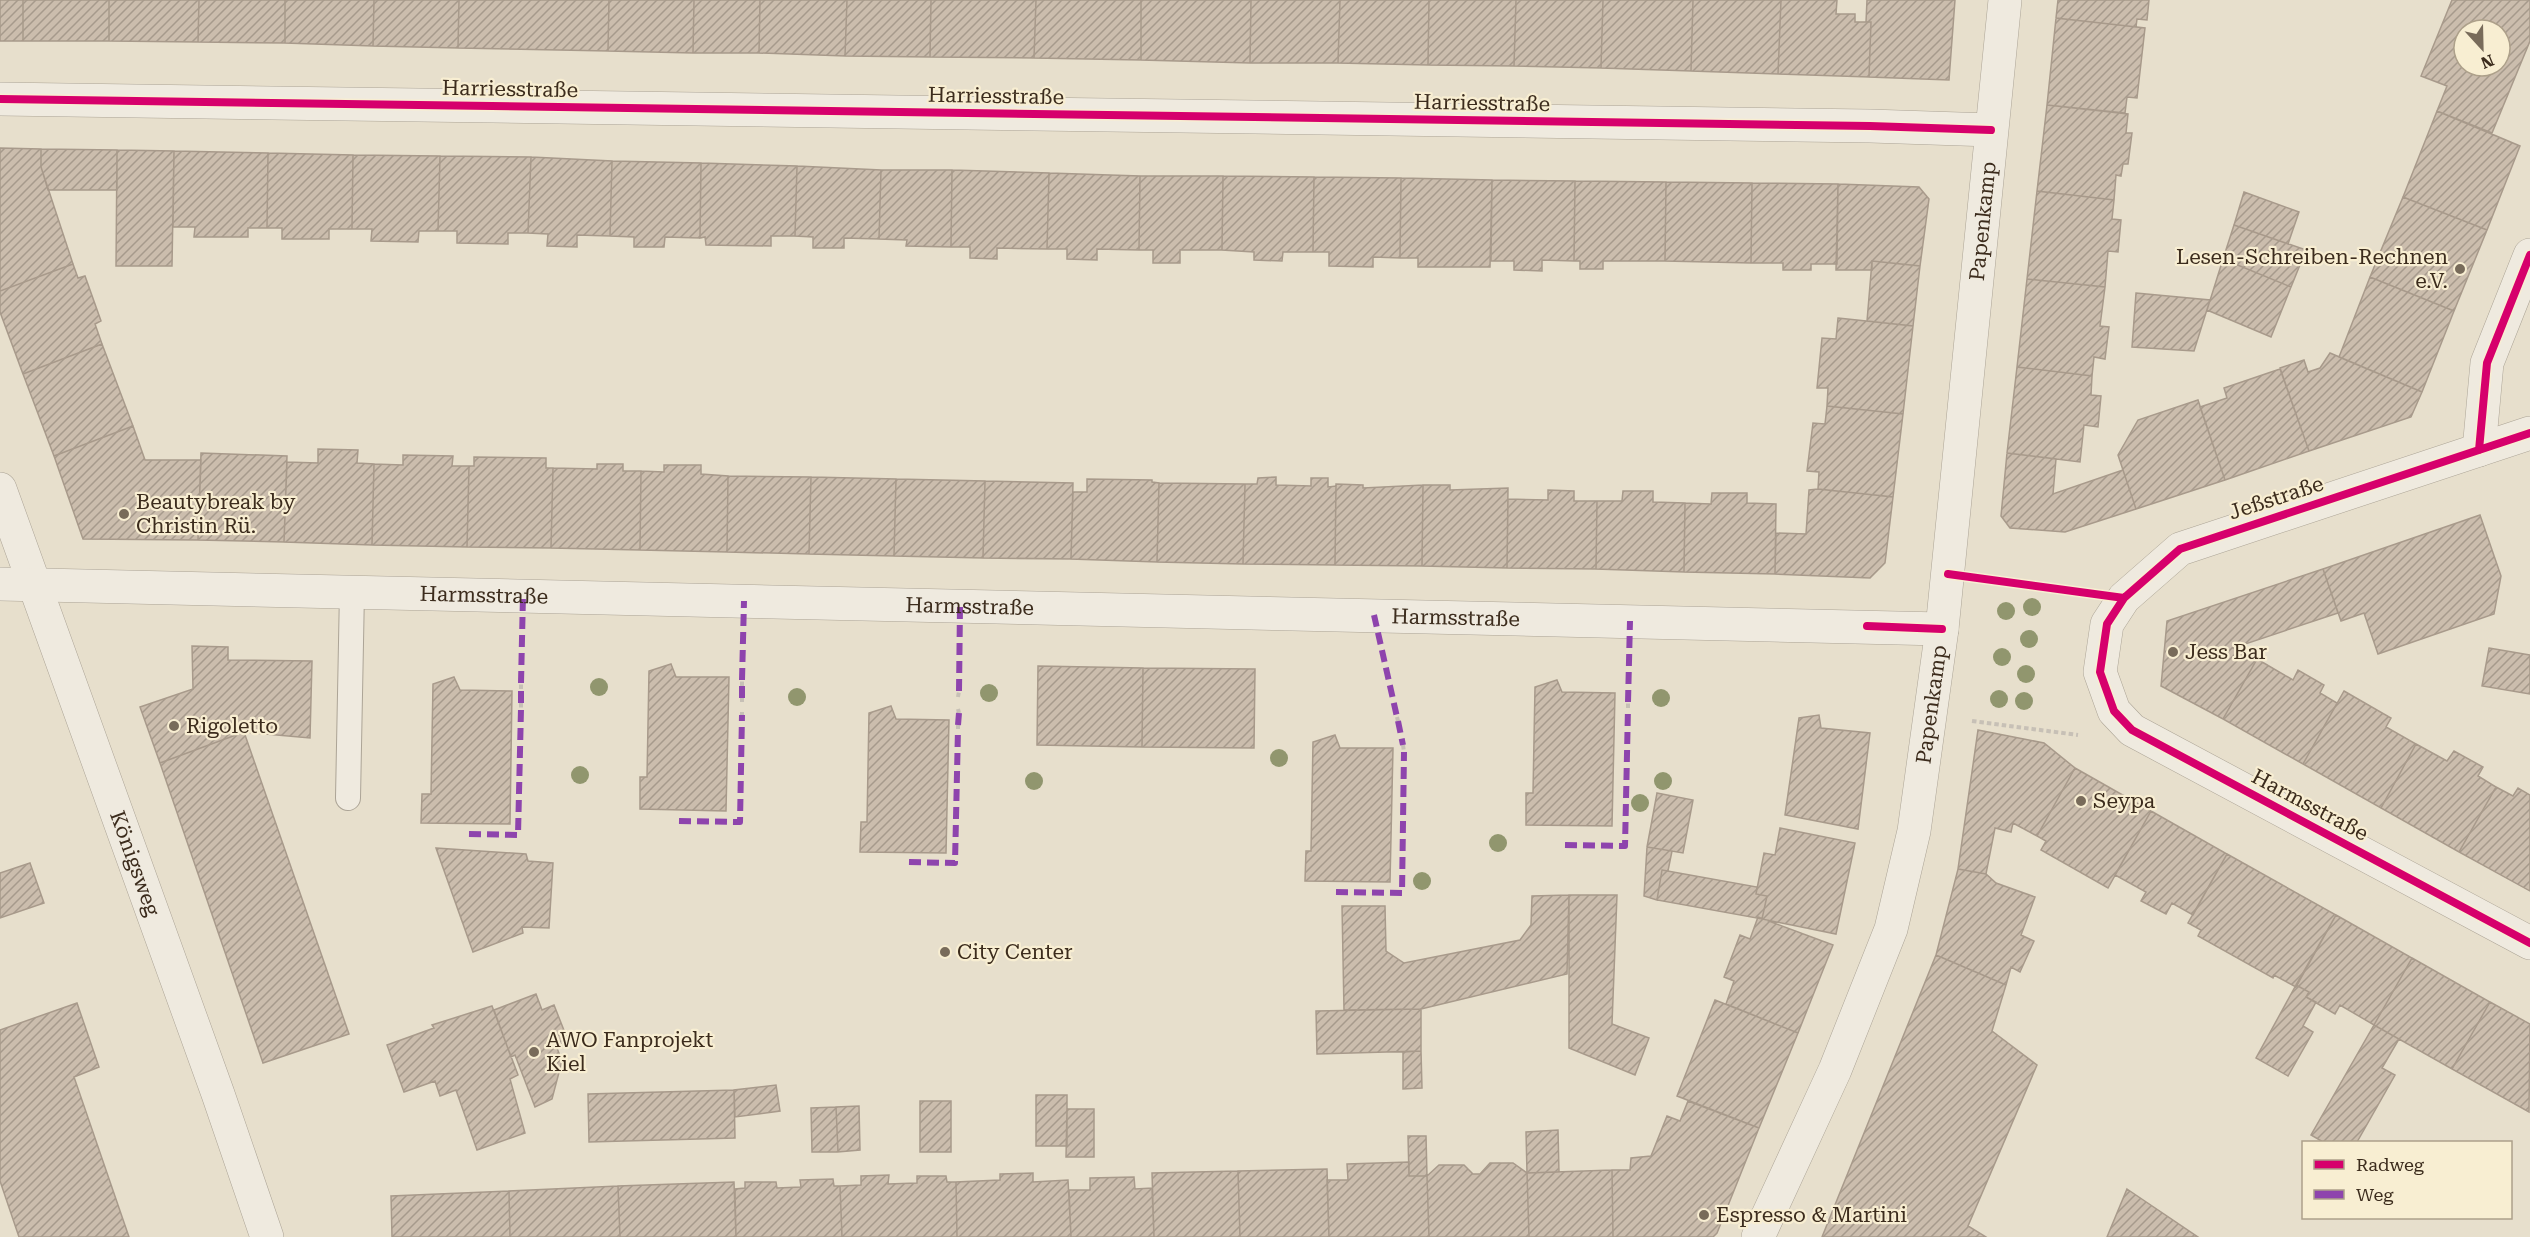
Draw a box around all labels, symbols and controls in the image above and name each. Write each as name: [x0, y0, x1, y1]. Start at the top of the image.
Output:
north arrow: [2452, 18, 2512, 78]
text: N: [2478, 50, 2497, 73]
street label: Harriesstraße: [442, 76, 578, 102]
street label: Harriesstraße: [928, 83, 1064, 109]
street label: Harriesstraße: [1414, 90, 1550, 116]
street label: Papenkamp: [1965, 160, 2001, 282]
place label: Lesen-Schreiben-Rechnen e.V.: [2176, 245, 2448, 293]
marker: Lesen-Schreiben-Rechnen e.V.: [2453, 262, 2467, 276]
street label: Jeßstraße: [2226, 471, 2326, 525]
place label: Beautybreak by Christin Rü.: [136, 490, 296, 538]
marker: Beautybreak by Christin Rü.: [117, 507, 131, 521]
street label: Harmsstraße: [419, 582, 548, 609]
street label: Harmsstraße: [905, 593, 1034, 620]
street label: Harmsstraße: [1391, 604, 1520, 631]
place label: Jess Bar: [2185, 640, 2268, 664]
street label: Papenkamp: [1911, 644, 1952, 765]
marker: Jess Bar: [2166, 645, 2180, 659]
place label: Rigoletto: [186, 714, 278, 738]
marker: Rigoletto: [167, 719, 181, 733]
street label: Harmsstraße: [2248, 764, 2372, 846]
place label: Seypa: [2093, 789, 2156, 813]
marker: Seypa: [2074, 794, 2088, 808]
street label: Königsweg: [105, 808, 165, 919]
place label: City Center: [957, 940, 1073, 964]
marker: City Center: [938, 945, 952, 959]
place label: AWO Fanprojekt Kiel: [546, 1028, 713, 1076]
marker: AWO Fanprojekt Kiel: [527, 1045, 541, 1059]
legend: [2302, 1141, 2512, 1219]
text: Radweg: [2356, 1154, 2425, 1175]
text: Weg: [2356, 1184, 2394, 1205]
place label: Espresso & Martini: [1716, 1203, 1907, 1227]
marker: Espresso & Martini: [1697, 1208, 1711, 1222]

